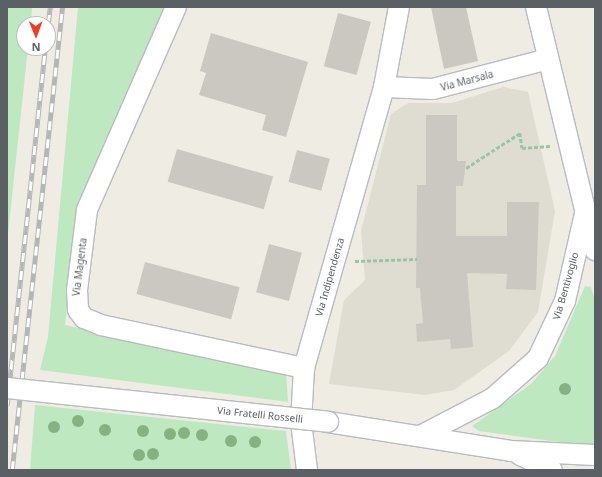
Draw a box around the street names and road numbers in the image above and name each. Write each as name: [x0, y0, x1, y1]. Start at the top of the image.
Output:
street label: Via Marsala: [439, 68, 495, 94]
street label: Via Indipendenza: [313, 236, 347, 318]
street label: Via Magenta: [70, 237, 90, 297]
street label: Via Bentivoglio: [551, 251, 581, 321]
street label: Via Fratelli Rosselli: [216, 405, 304, 425]

